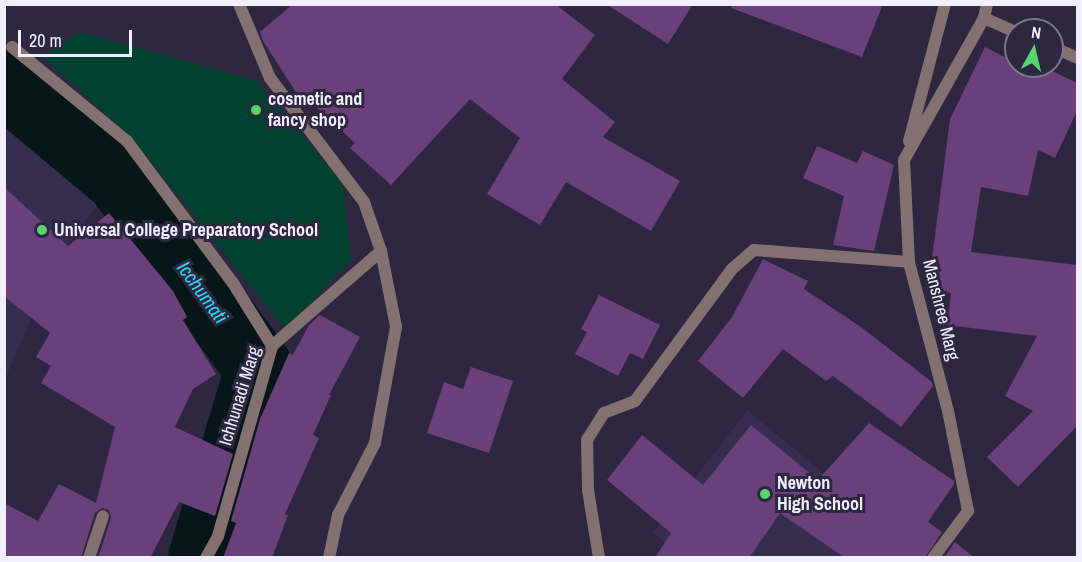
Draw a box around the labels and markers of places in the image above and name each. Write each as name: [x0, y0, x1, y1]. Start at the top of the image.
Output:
place label: cosmetic and fancy shop: [268, 89, 362, 132]
marker: cosmetic and fancy shop: [249, 103, 263, 117]
place label: Universal College Preparatory School: [54, 219, 318, 241]
marker: Universal College Preparatory School: [35, 223, 49, 237]
place label: Newton High School: [777, 473, 863, 516]
marker: Newton High School: [758, 487, 772, 501]

